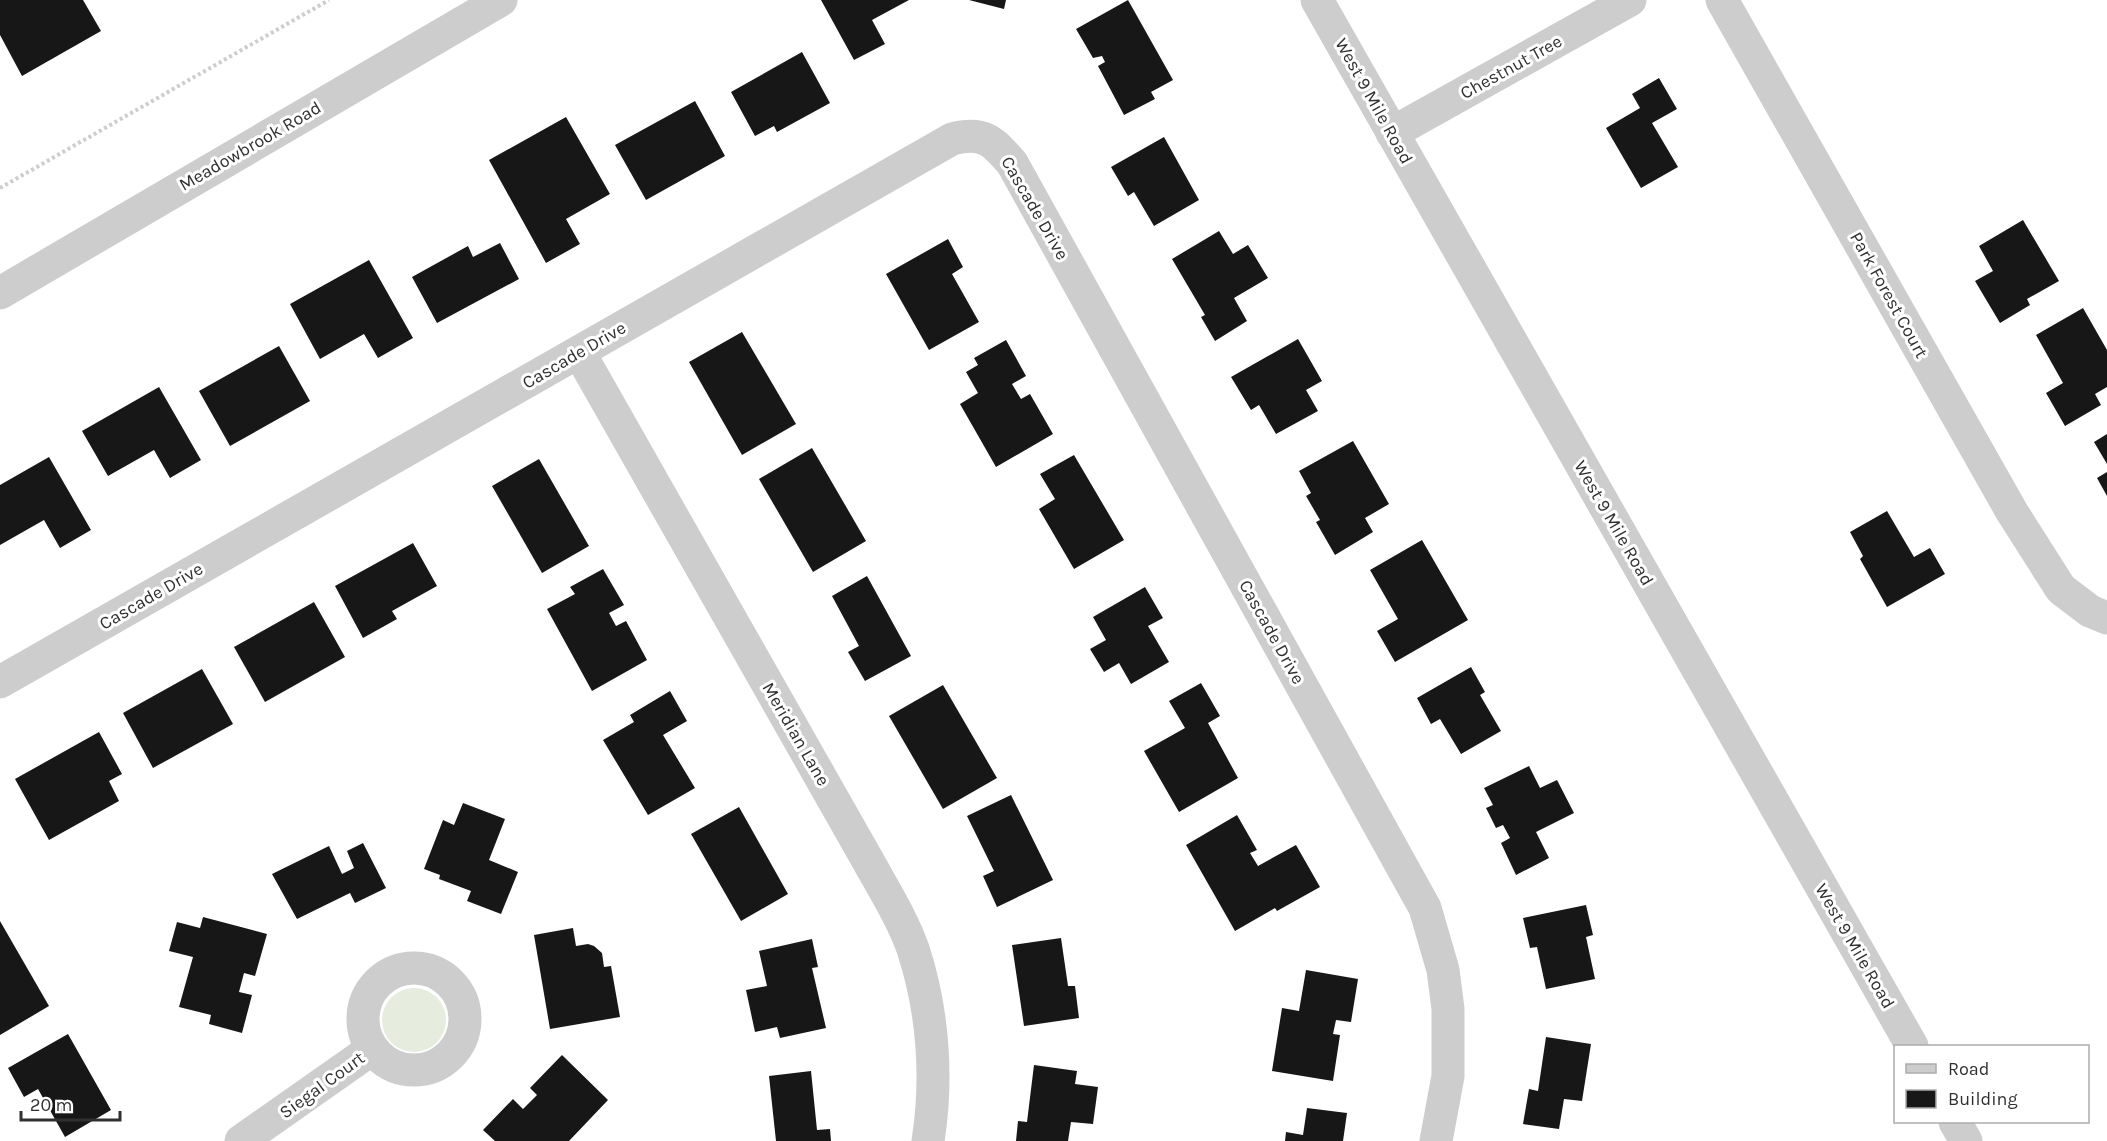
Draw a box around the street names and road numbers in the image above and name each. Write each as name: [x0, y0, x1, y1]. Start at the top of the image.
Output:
street label: Chestnut Tree: [1456, 30, 1566, 104]
street label: West 9 Mile Road: [1330, 34, 1418, 168]
street label: Meadowbrook Road: [175, 96, 325, 196]
street label: Cascade Drive: [997, 152, 1073, 264]
street label: Park Forest Court: [1845, 228, 1933, 362]
street label: Cascade Drive: [518, 317, 630, 393]
street label: West 9 Mile Road: [1569, 457, 1659, 589]
street label: Cascade Drive: [95, 558, 207, 634]
street label: Cascade Drive: [1234, 576, 1310, 688]
street label: Meridian Lane: [758, 678, 834, 790]
street label: West 9 Mile Road: [1810, 880, 1900, 1012]
street label: Siegal Court: [275, 1047, 369, 1123]

